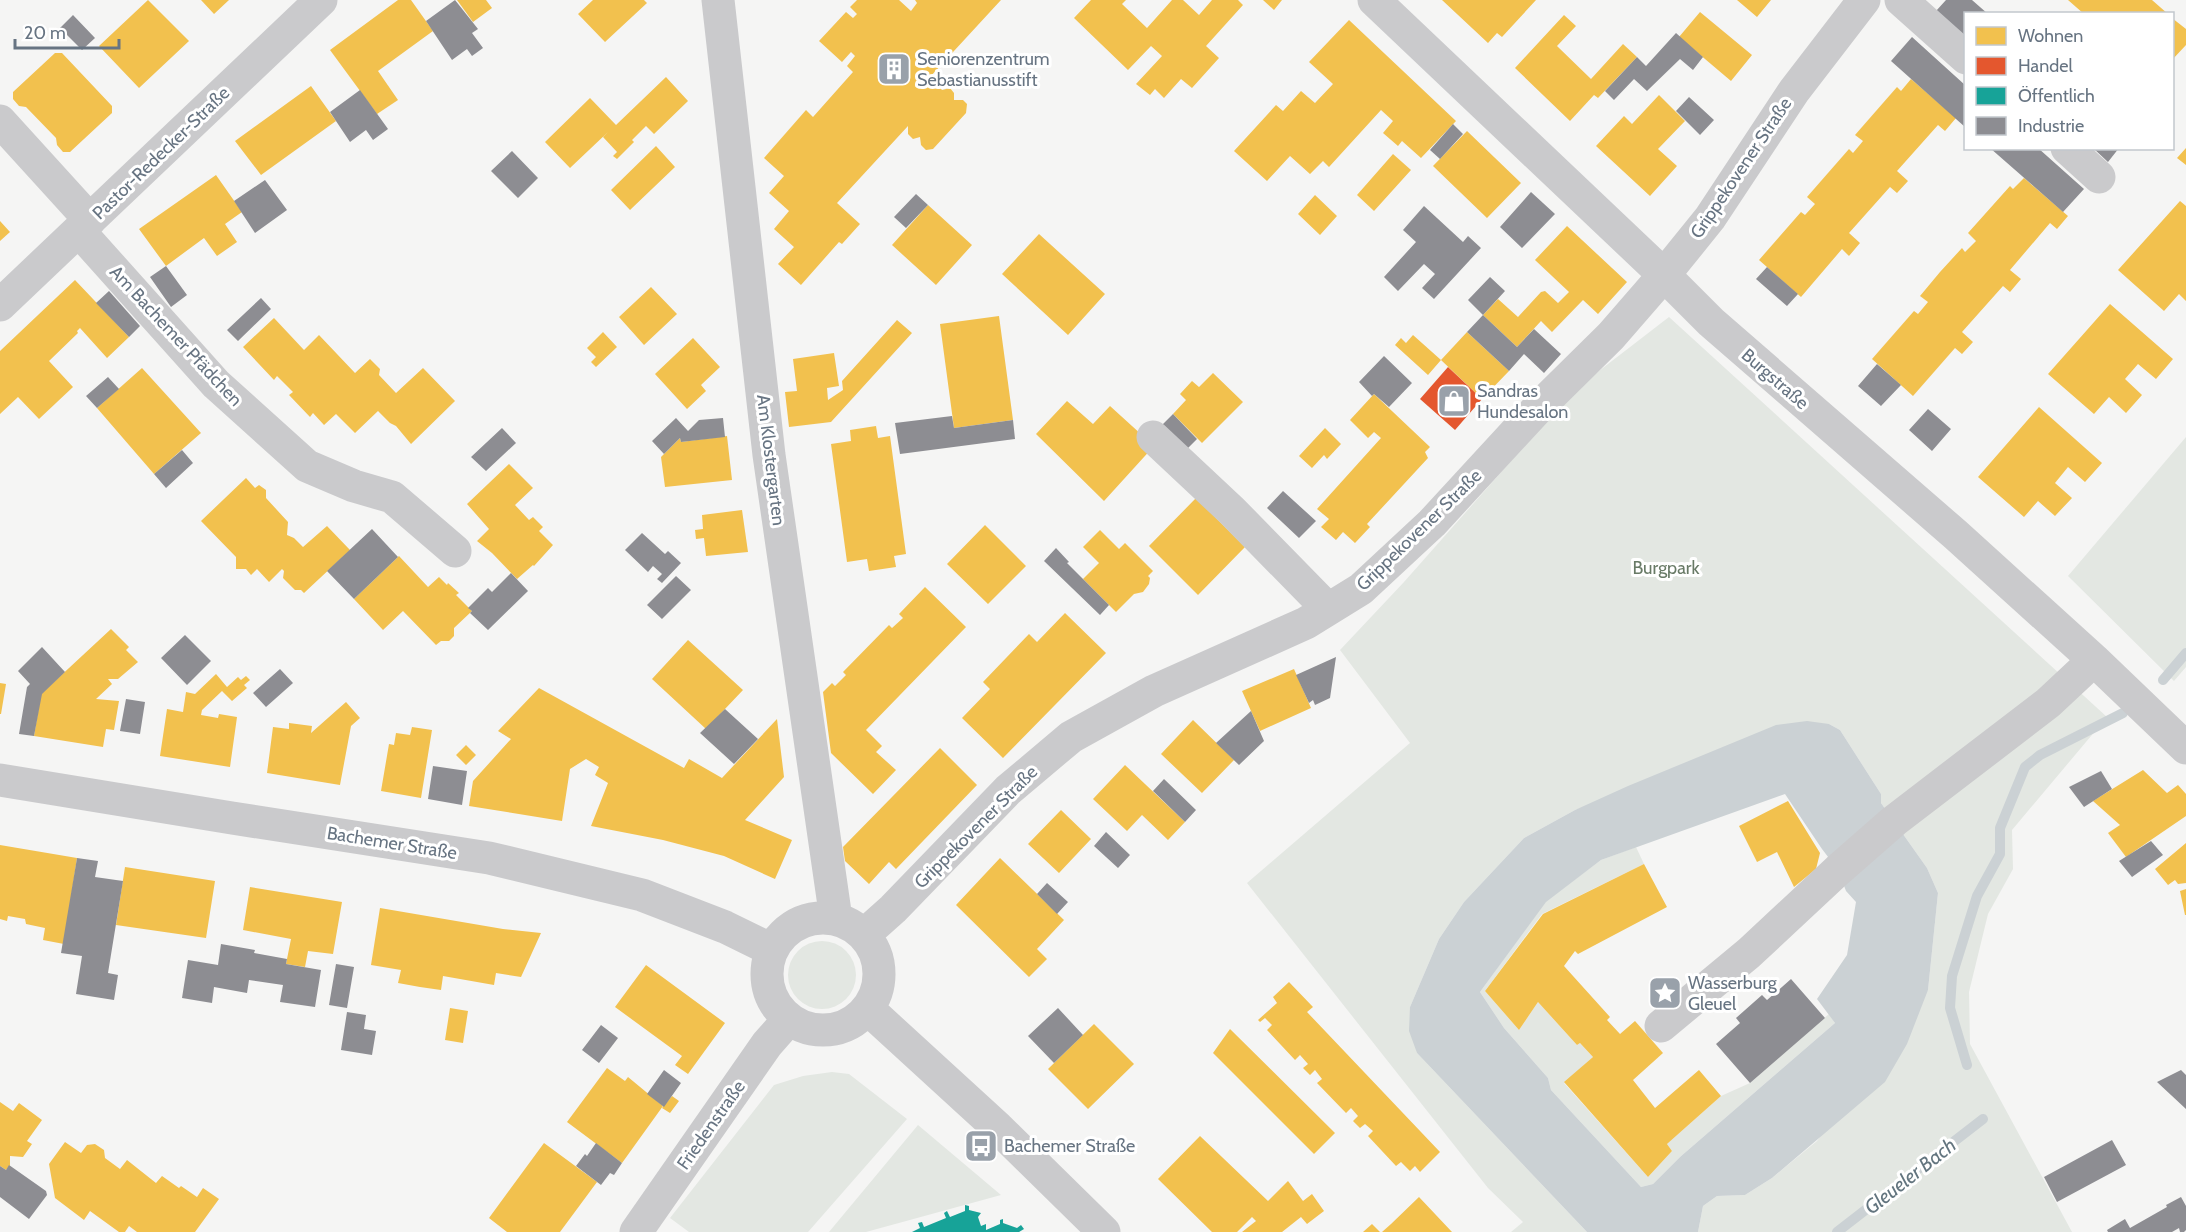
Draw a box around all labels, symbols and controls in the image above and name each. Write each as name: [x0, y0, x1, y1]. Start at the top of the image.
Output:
scale bar: [15, 12, 118, 50]
legend: [1964, 12, 2174, 150]
text: 20 m: [24, 22, 66, 44]
text: Wohnen: [2018, 25, 2083, 47]
place label: Seniorenzentrum Sebastianusstift: [917, 48, 1050, 91]
building icon: Seniorenzentrum Sebastianusstift: [876, 51, 912, 87]
text: Handel: [2018, 55, 2073, 77]
street label: Pastor-Redecker-Straße: [88, 82, 234, 224]
text: Öffentlich: [2018, 85, 2095, 107]
street label: Grippekovener Straße: [1686, 93, 1796, 243]
text: Industrie: [2018, 115, 2084, 137]
street label: Am Bachemer Pfädchen: [105, 261, 247, 411]
street label: Burgstraße: [1737, 344, 1813, 414]
place label: Sandras Hundesalon: [1477, 380, 1568, 423]
shop icon: Sandras Hundesalon: [1436, 383, 1472, 419]
street label: Am Klostergarten: [752, 393, 790, 527]
street label: Grippekovener Straße: [1352, 465, 1486, 595]
park label: Burgpark: [1632, 557, 1700, 579]
street label: Grippekovener Straße: [910, 761, 1042, 893]
street label: Bachemer Straße: [325, 822, 459, 864]
place label: Wasserburg Gleuel: [1688, 972, 1778, 1015]
place icon: Wasserburg Gleuel: [1647, 975, 1683, 1011]
street label: Friedenstraße: [672, 1076, 750, 1174]
bus stop icon: Bachemer Straße: [963, 1128, 999, 1164]
water label: Gleueler Bach: [1859, 1133, 1961, 1219]
place label: Bachemer Straße: [1004, 1135, 1135, 1157]

